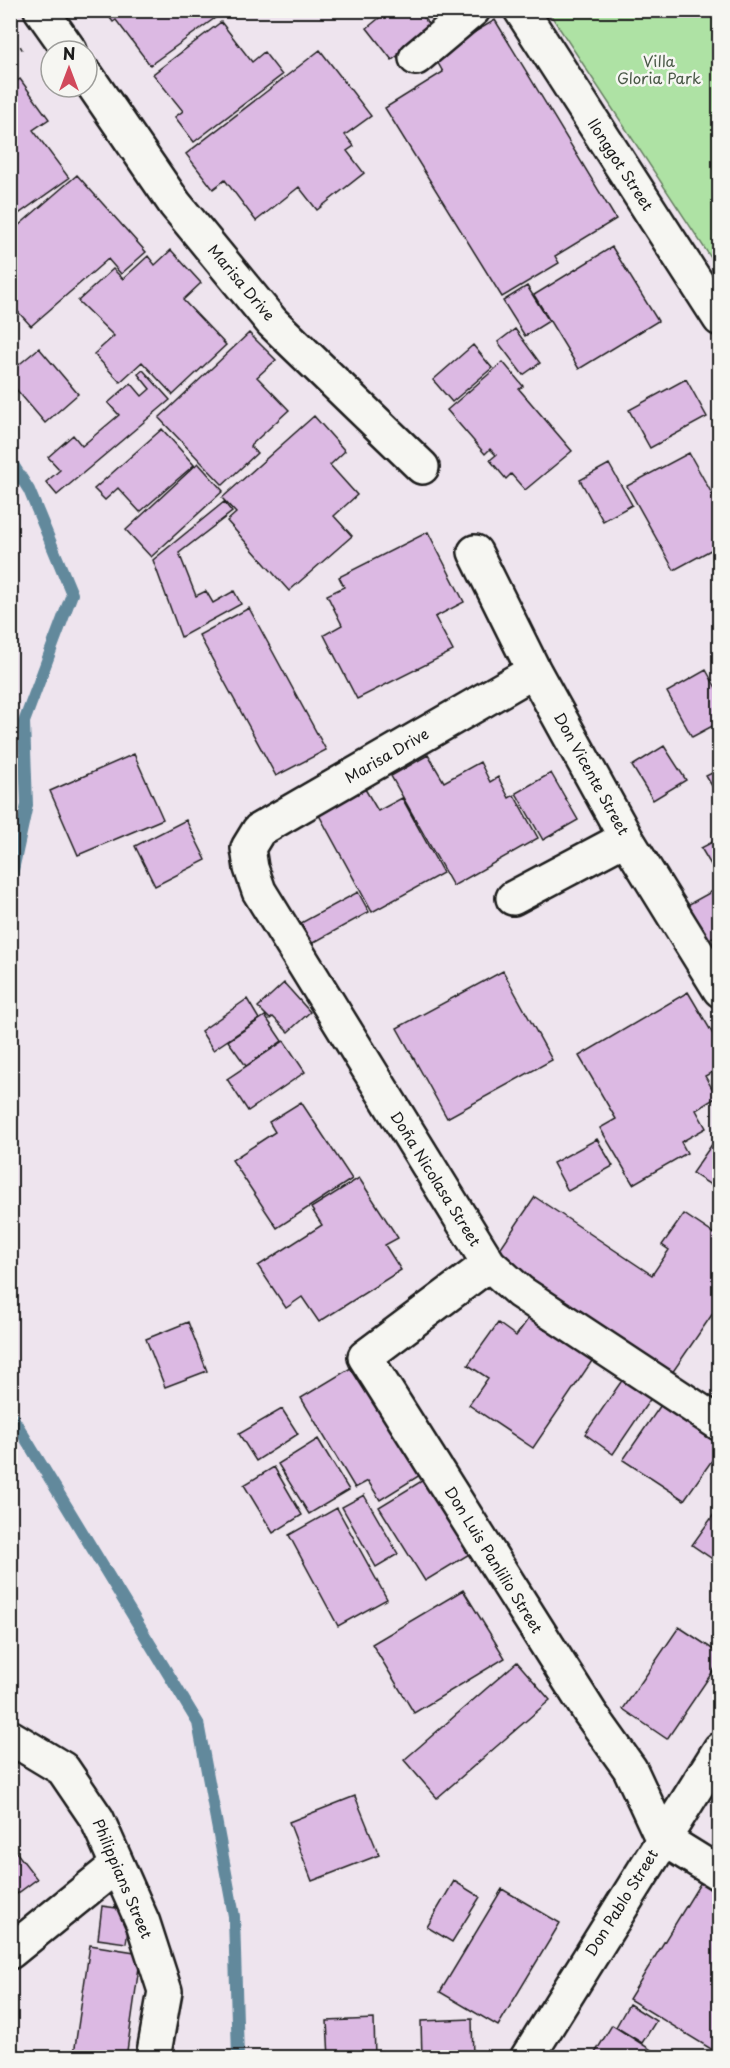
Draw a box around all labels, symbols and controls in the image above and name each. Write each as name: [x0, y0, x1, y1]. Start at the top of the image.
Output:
north arrow: [39, 39, 99, 99]
text: N: [63, 41, 75, 65]
park label: Villa Gloria Park: [617, 49, 701, 89]
street label: Ilonggot Street: [583, 113, 660, 215]
street label: Marisa Drive: [203, 239, 281, 325]
street label: Don Vicente Street: [549, 708, 636, 839]
street label: Marisa Drive: [340, 721, 433, 788]
street label: Doña Nicolasa Street: [385, 1106, 487, 1250]
street label: Don Luis Panlilio Street: [440, 1481, 549, 1637]
street label: Philippians Street: [88, 1815, 159, 1942]
street label: Don Pablo Street: [578, 1844, 663, 1960]

